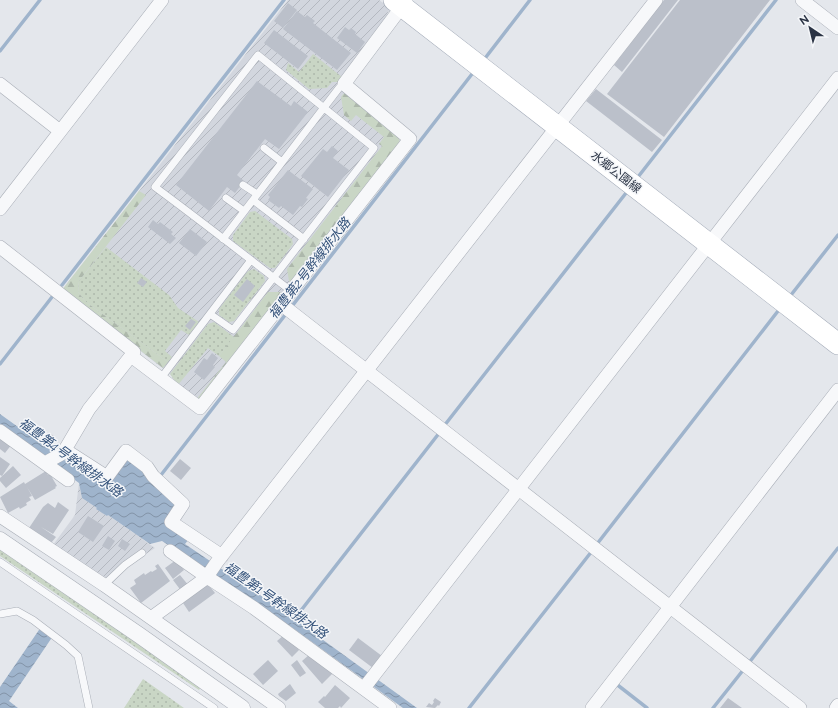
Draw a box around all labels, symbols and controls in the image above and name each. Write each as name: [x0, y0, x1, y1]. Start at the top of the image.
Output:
north arrow: [790, 8, 830, 48]
text: N: [797, 12, 812, 28]
street label: 水郷公園線: [588, 148, 644, 196]
water label: 福豊第2号幹線排水路: [265, 214, 354, 322]
water label: 福豊第4号幹線排水路: [16, 415, 126, 500]
water label: 福豊第1号幹線排水路: [221, 559, 331, 642]

